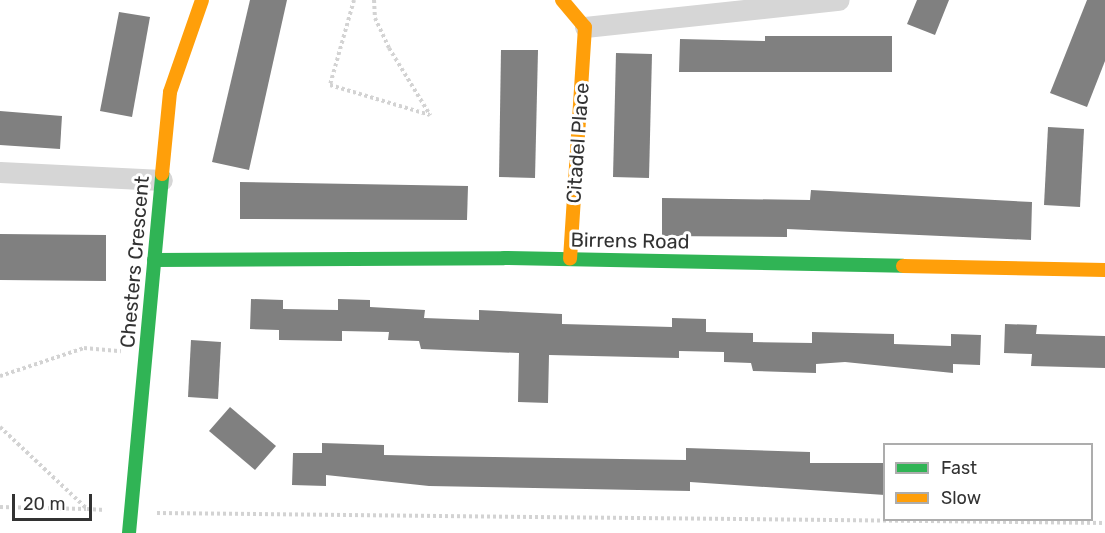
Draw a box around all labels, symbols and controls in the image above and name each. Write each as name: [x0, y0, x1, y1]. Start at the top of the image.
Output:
street label: Citadel Place: [562, 82, 594, 204]
street label: Chesters Crescent: [116, 175, 154, 349]
street label: Birrens Road: [570, 228, 690, 254]
legend: [883, 443, 1093, 521]
text: Fast: [941, 457, 977, 479]
scale bar: [15, 482, 94, 520]
text: Slow: [941, 487, 981, 509]
text: 20 m: [23, 493, 65, 515]

